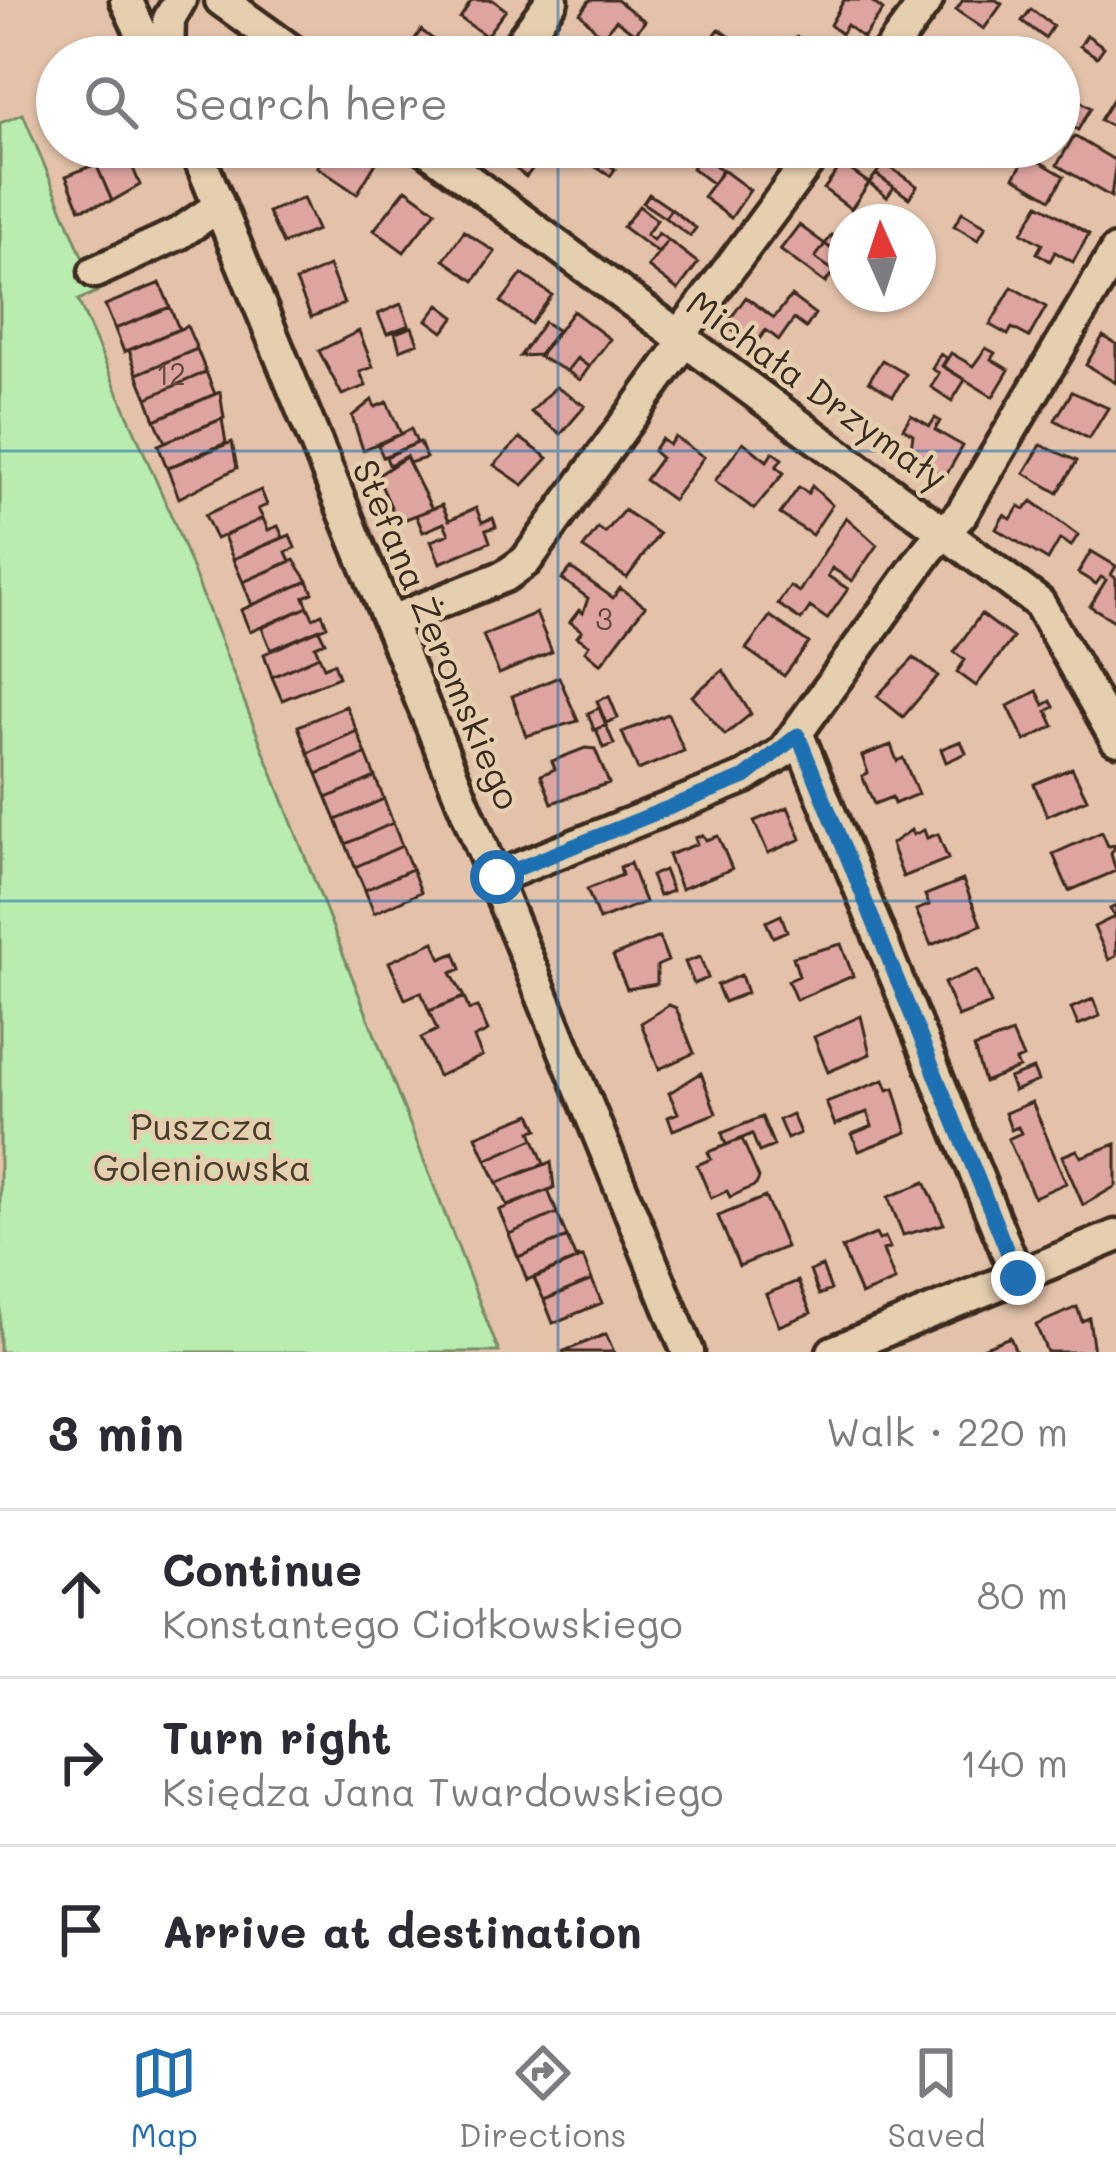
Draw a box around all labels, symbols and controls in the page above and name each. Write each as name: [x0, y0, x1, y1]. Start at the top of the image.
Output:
search box: [36, 36, 1080, 168]
icon: search: [78, 69, 144, 135]
text: Search here: [174, 73, 448, 131]
north arrow: [828, 204, 936, 312]
street label: Michała Drzymały: [678, 278, 958, 500]
house number: 12: [156, 353, 186, 393]
street label: Stefana Żeromskiego: [343, 452, 533, 816]
house number: 3: [595, 598, 613, 638]
route start: [470, 850, 524, 904]
park label: Puszcza Goleniowska: [93, 1102, 311, 1190]
route end: [991, 1251, 1045, 1305]
text: 3 min: [48, 1397, 184, 1464]
text: Walk · 220 m: [826, 1405, 1068, 1456]
text: Continue: [162, 1539, 362, 1597]
icon: ahead: [48, 1561, 114, 1627]
text: 80 m: [977, 1568, 1068, 1619]
text: Konstantego Ciołkowskiego: [162, 1597, 683, 1648]
text: Turn right: [162, 1707, 391, 1765]
icon: right: [48, 1729, 114, 1795]
text: 140 m: [960, 1736, 1068, 1787]
text: Księdza Jana Twardowskiego: [162, 1765, 723, 1816]
icon: arrive: [48, 1897, 114, 1963]
text: Arrive at destination: [162, 1901, 642, 1959]
tab: Map: [131, 2040, 198, 2155]
tab: Directions: [459, 2040, 626, 2155]
tab: Saved: [888, 2040, 985, 2155]

